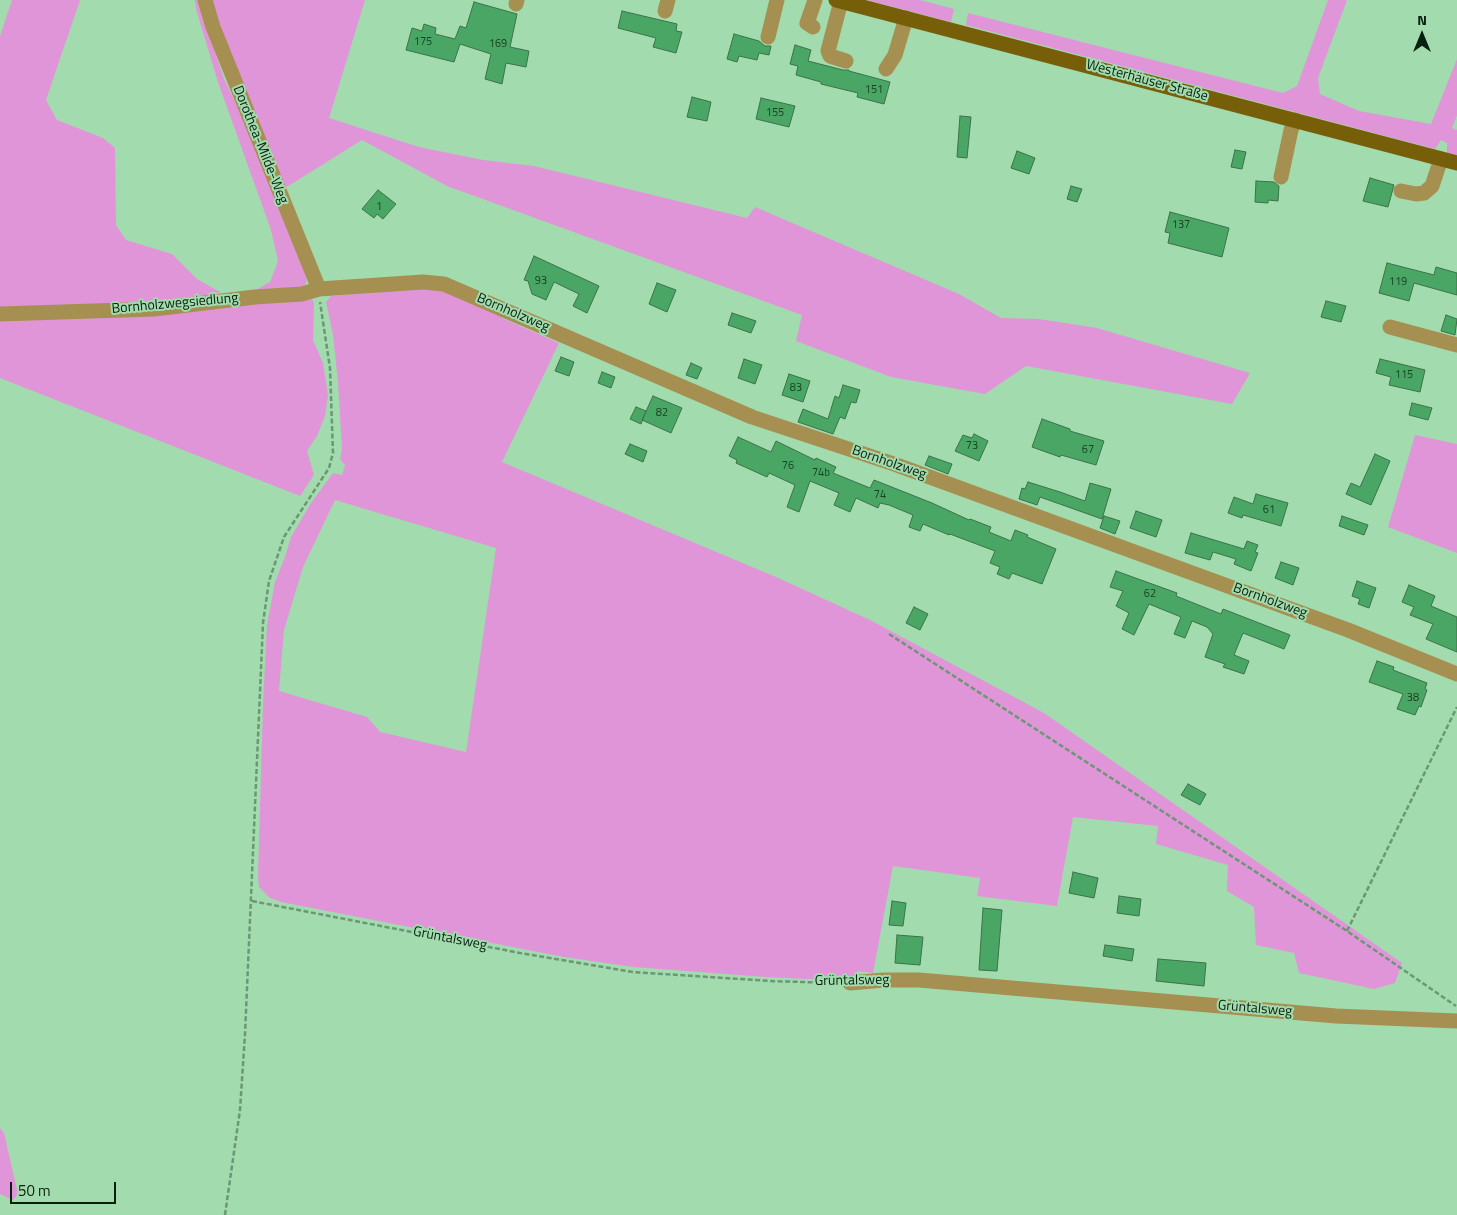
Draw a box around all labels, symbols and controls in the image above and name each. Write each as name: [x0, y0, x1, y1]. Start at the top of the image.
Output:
text: N: [1417, 9, 1427, 30]
north arrow: [1397, 10, 1447, 60]
house number: 175: [414, 35, 432, 49]
house number: 169: [489, 37, 507, 51]
street label: Westerhäuser Straße: [1084, 57, 1210, 105]
street label: Dorothea-Milde-Weg: [229, 83, 291, 207]
house number: 151: [865, 83, 883, 97]
house number: 155: [766, 106, 784, 120]
house number: 1: [376, 200, 382, 214]
house number: 137: [1172, 218, 1190, 232]
house number: 93: [535, 274, 547, 288]
house number: 119: [1389, 275, 1407, 289]
street label: Bornholzwegsiedlung: [111, 290, 239, 318]
street label: Bornholzweg: [474, 290, 552, 336]
house number: 115: [1395, 368, 1413, 382]
house number: 83: [790, 381, 802, 395]
house number: 82: [656, 406, 668, 420]
house number: 73: [966, 439, 978, 453]
street label: Bornholzweg: [850, 442, 928, 484]
house number: 67: [1082, 443, 1094, 457]
house number: 76: [782, 459, 794, 473]
house number: 74b: [812, 466, 830, 480]
house number: 74: [874, 488, 886, 502]
house number: 61: [1263, 503, 1275, 517]
street label: Bornholzweg: [1231, 580, 1309, 622]
house number: 62: [1144, 587, 1156, 601]
house number: 38: [1407, 691, 1419, 705]
street label: Grüntalsweg: [412, 924, 488, 954]
street label: Grüntalsweg: [814, 972, 890, 990]
street label: Grüntalsweg: [1217, 997, 1293, 1021]
scale bar: [12, 1172, 119, 1204]
text: 50 m: [18, 1179, 51, 1202]

